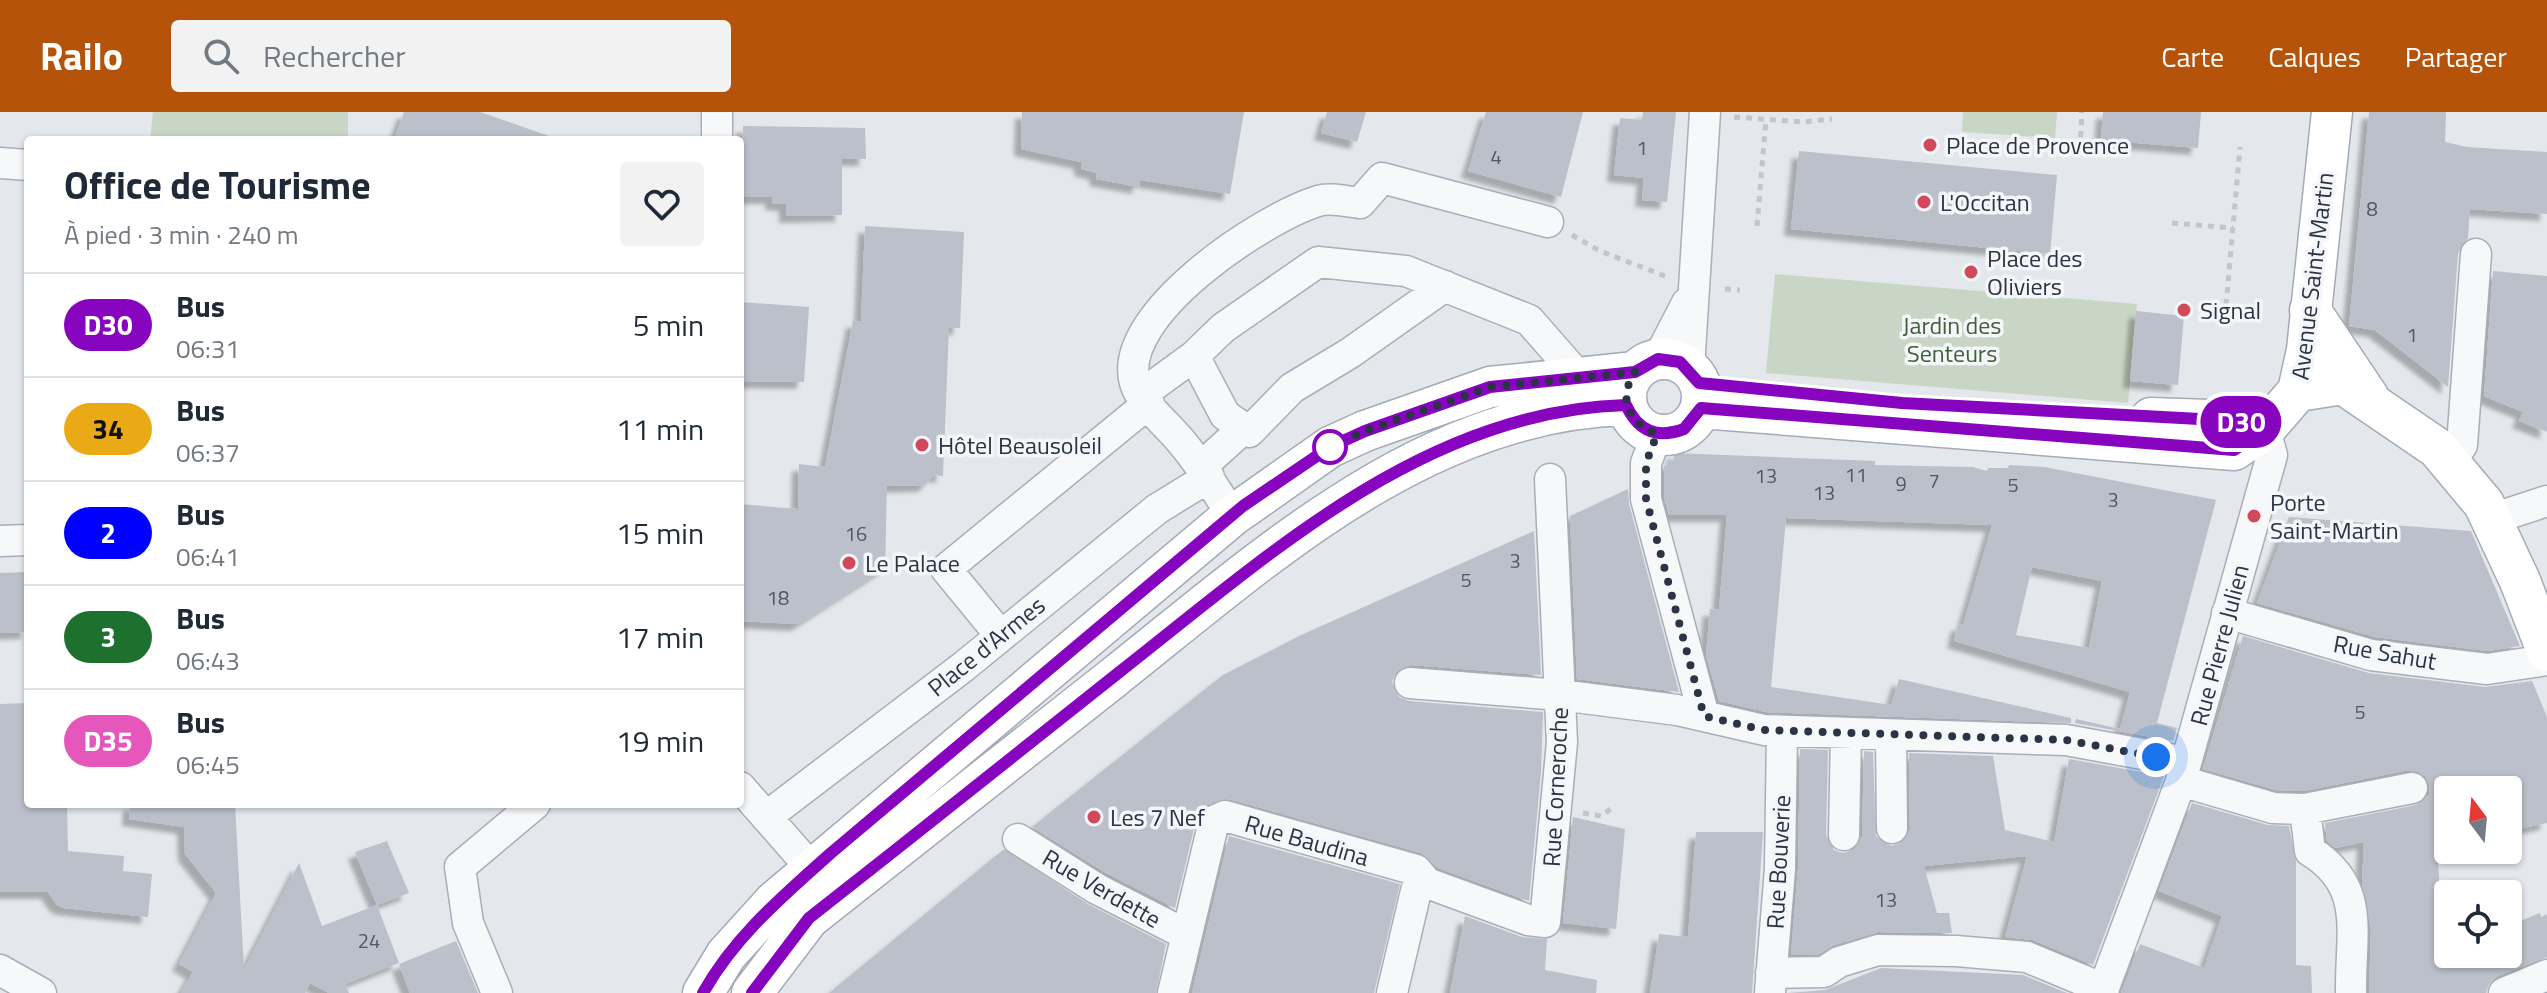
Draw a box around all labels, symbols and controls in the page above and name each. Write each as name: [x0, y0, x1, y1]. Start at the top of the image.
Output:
search box: [171, 20, 731, 92]
text: Railo: [40, 27, 123, 85]
text: Rechercher: [263, 33, 406, 79]
icon: search: [199, 34, 243, 78]
text: Carte: [2161, 35, 2224, 78]
text: Calques: [2268, 35, 2361, 78]
text: Partager: [2405, 35, 2507, 78]
place label: Place de Provence: [1946, 127, 2129, 163]
house number: 1: [1636, 132, 1648, 163]
marker: Place de Provence: [1921, 136, 1939, 154]
house number: 4: [1490, 141, 1502, 172]
text: Office de Tourisme: [64, 156, 371, 214]
button: heart: [620, 162, 704, 246]
street label: Avenue Saint-Martin: [2281, 170, 2343, 382]
place label: L'Occitan: [1940, 184, 2030, 220]
marker: L'Occitan: [1915, 193, 1933, 211]
house number: 8: [2366, 193, 2378, 224]
text: À pied · 3 min · 240 m: [64, 215, 298, 254]
place label: Place des Oliviers: [1987, 240, 2083, 304]
marker: Place des Oliviers: [1962, 263, 1980, 281]
text: Bus: [176, 283, 225, 329]
place label: Signal: [2200, 292, 2261, 328]
marker: Signal: [2175, 301, 2193, 319]
text: 5 min: [633, 302, 704, 348]
text: D30: [83, 303, 133, 346]
park label: Jardin des Senteurs: [1902, 307, 2002, 371]
house number: 1: [2406, 319, 2418, 350]
text: 06:31: [176, 329, 240, 368]
text: Bus: [176, 387, 225, 433]
line badge: D30: [2195, 396, 2287, 448]
text: D30: [2216, 400, 2266, 443]
text: 11 min: [616, 406, 704, 452]
text: 34: [92, 407, 124, 450]
place label: Hôtel Beausoleil: [938, 427, 1102, 463]
unlabelled marker: [1313, 430, 1347, 464]
text: 06:37: [176, 433, 240, 472]
marker: Hôtel Beausoleil: [913, 436, 931, 454]
house number: 11: [1845, 459, 1867, 490]
house number: 13: [1755, 460, 1777, 491]
house number: 7: [1928, 465, 1940, 496]
house number: 9: [1895, 468, 1907, 499]
house number: 5: [2007, 469, 2019, 500]
house number: 13: [1813, 477, 1835, 508]
house number: 3: [2107, 484, 2119, 515]
place label: Porte Saint-Martin: [2270, 484, 2399, 548]
text: Bus: [176, 491, 225, 537]
marker: Porte Saint-Martin: [2245, 507, 2263, 525]
text: 15 min: [616, 510, 704, 556]
text: 2: [100, 511, 116, 554]
house number: 16: [845, 518, 867, 549]
text: 06:41: [176, 537, 240, 576]
place label: Le Palace: [865, 545, 960, 581]
house number: 3: [1509, 545, 1521, 576]
marker: Le Palace: [840, 554, 858, 572]
street label: Rue Pierre Julien: [2180, 560, 2258, 730]
house number: 5: [1460, 564, 1472, 595]
house number: 18: [767, 582, 789, 613]
street label: Place d'Armes: [919, 587, 1053, 705]
text: Bus: [176, 595, 225, 641]
text: 17 min: [616, 614, 704, 660]
text: 3: [100, 615, 116, 658]
street label: Rue Sahut: [2331, 625, 2440, 679]
text: 06:43: [176, 641, 240, 680]
house number: 5: [2354, 696, 2366, 727]
text: Bus: [176, 699, 225, 745]
street label: Rue Corneroche: [1533, 706, 1577, 868]
text: 19 min: [616, 718, 704, 764]
text: D35: [83, 719, 133, 762]
your location: [2136, 737, 2176, 777]
text: 06:45: [176, 745, 240, 784]
north arrow: [2434, 776, 2522, 864]
map controls: [2434, 776, 2522, 968]
street label: Rue Bouverie: [1757, 794, 1799, 930]
place label: Les 7 Nef: [1110, 799, 1205, 835]
street label: Rue Baudina: [1241, 805, 1373, 875]
marker: Les 7 Nef: [1085, 808, 1103, 826]
street label: Rue Verdette: [1036, 839, 1168, 937]
button: locate: [2434, 880, 2522, 968]
house number: 13: [1875, 884, 1897, 915]
house number: 24: [358, 925, 380, 956]

